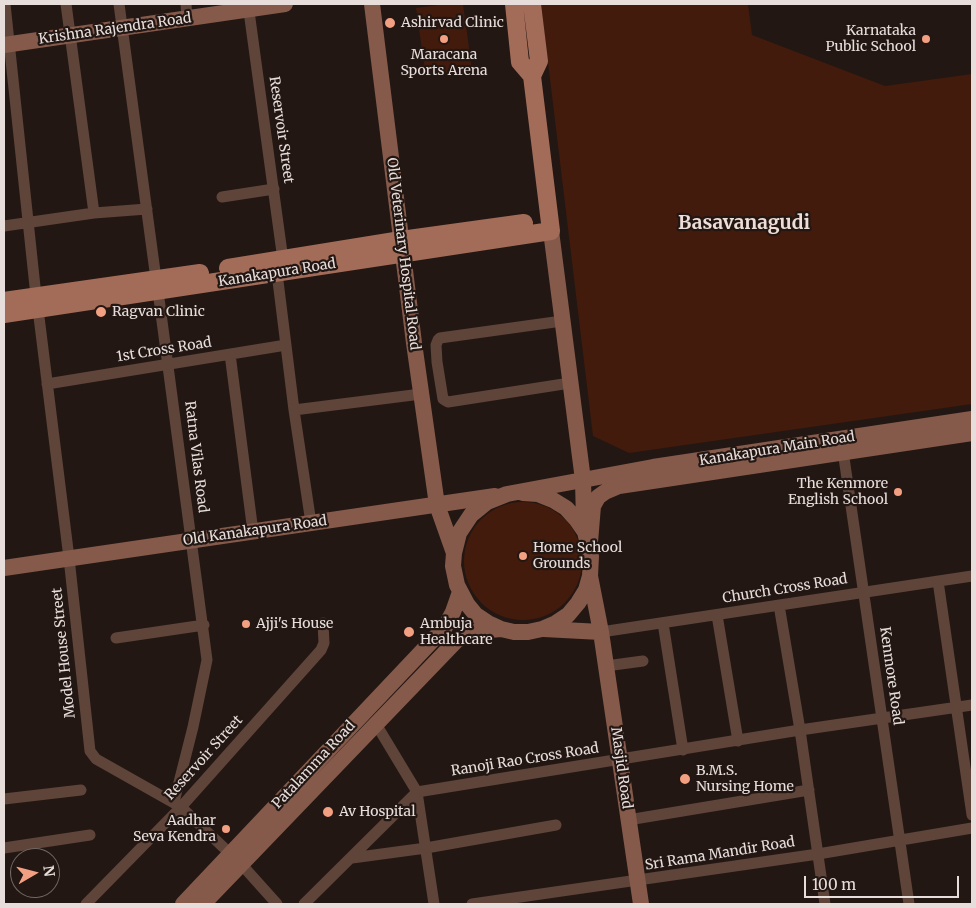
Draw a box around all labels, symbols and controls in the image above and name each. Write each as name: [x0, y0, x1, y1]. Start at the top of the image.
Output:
street label: Krishna Rajendra Road: [37, 10, 193, 48]
place label: Ashirvad Clinic: [401, 15, 504, 31]
marker: Ashirvad Clinic: [383, 16, 397, 30]
place label: Karnataka Public School: [825, 23, 916, 56]
marker: Maracana Sports Arena: [438, 33, 450, 45]
marker: Karnataka Public School: [920, 33, 932, 45]
place label: Maracana Sports Arena: [400, 47, 488, 80]
street label: Reservoir Street: [265, 75, 297, 185]
street label: Old Veterinary Hospital Road: [383, 157, 423, 351]
district label: Basavanagudi: [678, 213, 810, 235]
street label: Kanakapura Road: [217, 255, 337, 291]
place label: Ragvan Clinic: [112, 304, 205, 320]
marker: Ragvan Clinic: [94, 305, 108, 319]
street label: 1st Cross Road: [115, 334, 213, 366]
street label: Ratna Vilas Road: [181, 400, 211, 514]
street label: Kanakapura Main Road: [698, 428, 856, 470]
place label: The Kenmore English School: [788, 476, 888, 508]
marker: The Kenmore English School: [892, 486, 904, 498]
street label: Old Kanakapura Road: [182, 513, 328, 549]
place label: Home School Grounds: [533, 540, 622, 572]
marker: Home School Grounds: [517, 550, 529, 562]
street label: Church Cross Road: [721, 571, 849, 607]
street label: Model House Street: [49, 587, 79, 719]
place label: Ajji's House: [256, 616, 333, 632]
place label: Ambuja Healthcare: [420, 616, 493, 648]
marker: Ajji's House: [240, 618, 252, 630]
marker: Ambuja Healthcare: [402, 625, 416, 639]
street label: Kenmore Road: [876, 626, 906, 726]
street label: Reservoir Street: [162, 712, 246, 804]
street label: Patalamma Road: [269, 718, 359, 812]
street label: Masjid Road: [607, 726, 635, 810]
street label: Ranoji Rao Cross Road: [450, 740, 600, 780]
place label: B.M.S. Nursing Home: [696, 763, 794, 796]
marker: B.M.S. Nursing Home: [678, 772, 692, 786]
place label: Av Hospital: [339, 804, 416, 820]
marker: Av Hospital: [321, 805, 335, 819]
place label: Aadhar Seva Kendra: [133, 813, 216, 846]
marker: Aadhar Seva Kendra: [220, 823, 232, 835]
street label: Sri Rama Mandir Road: [644, 834, 796, 874]
north arrow: [10, 848, 60, 898]
text: N: [39, 864, 59, 878]
scale bar: [806, 866, 961, 898]
text: 100 m: [812, 875, 856, 894]

